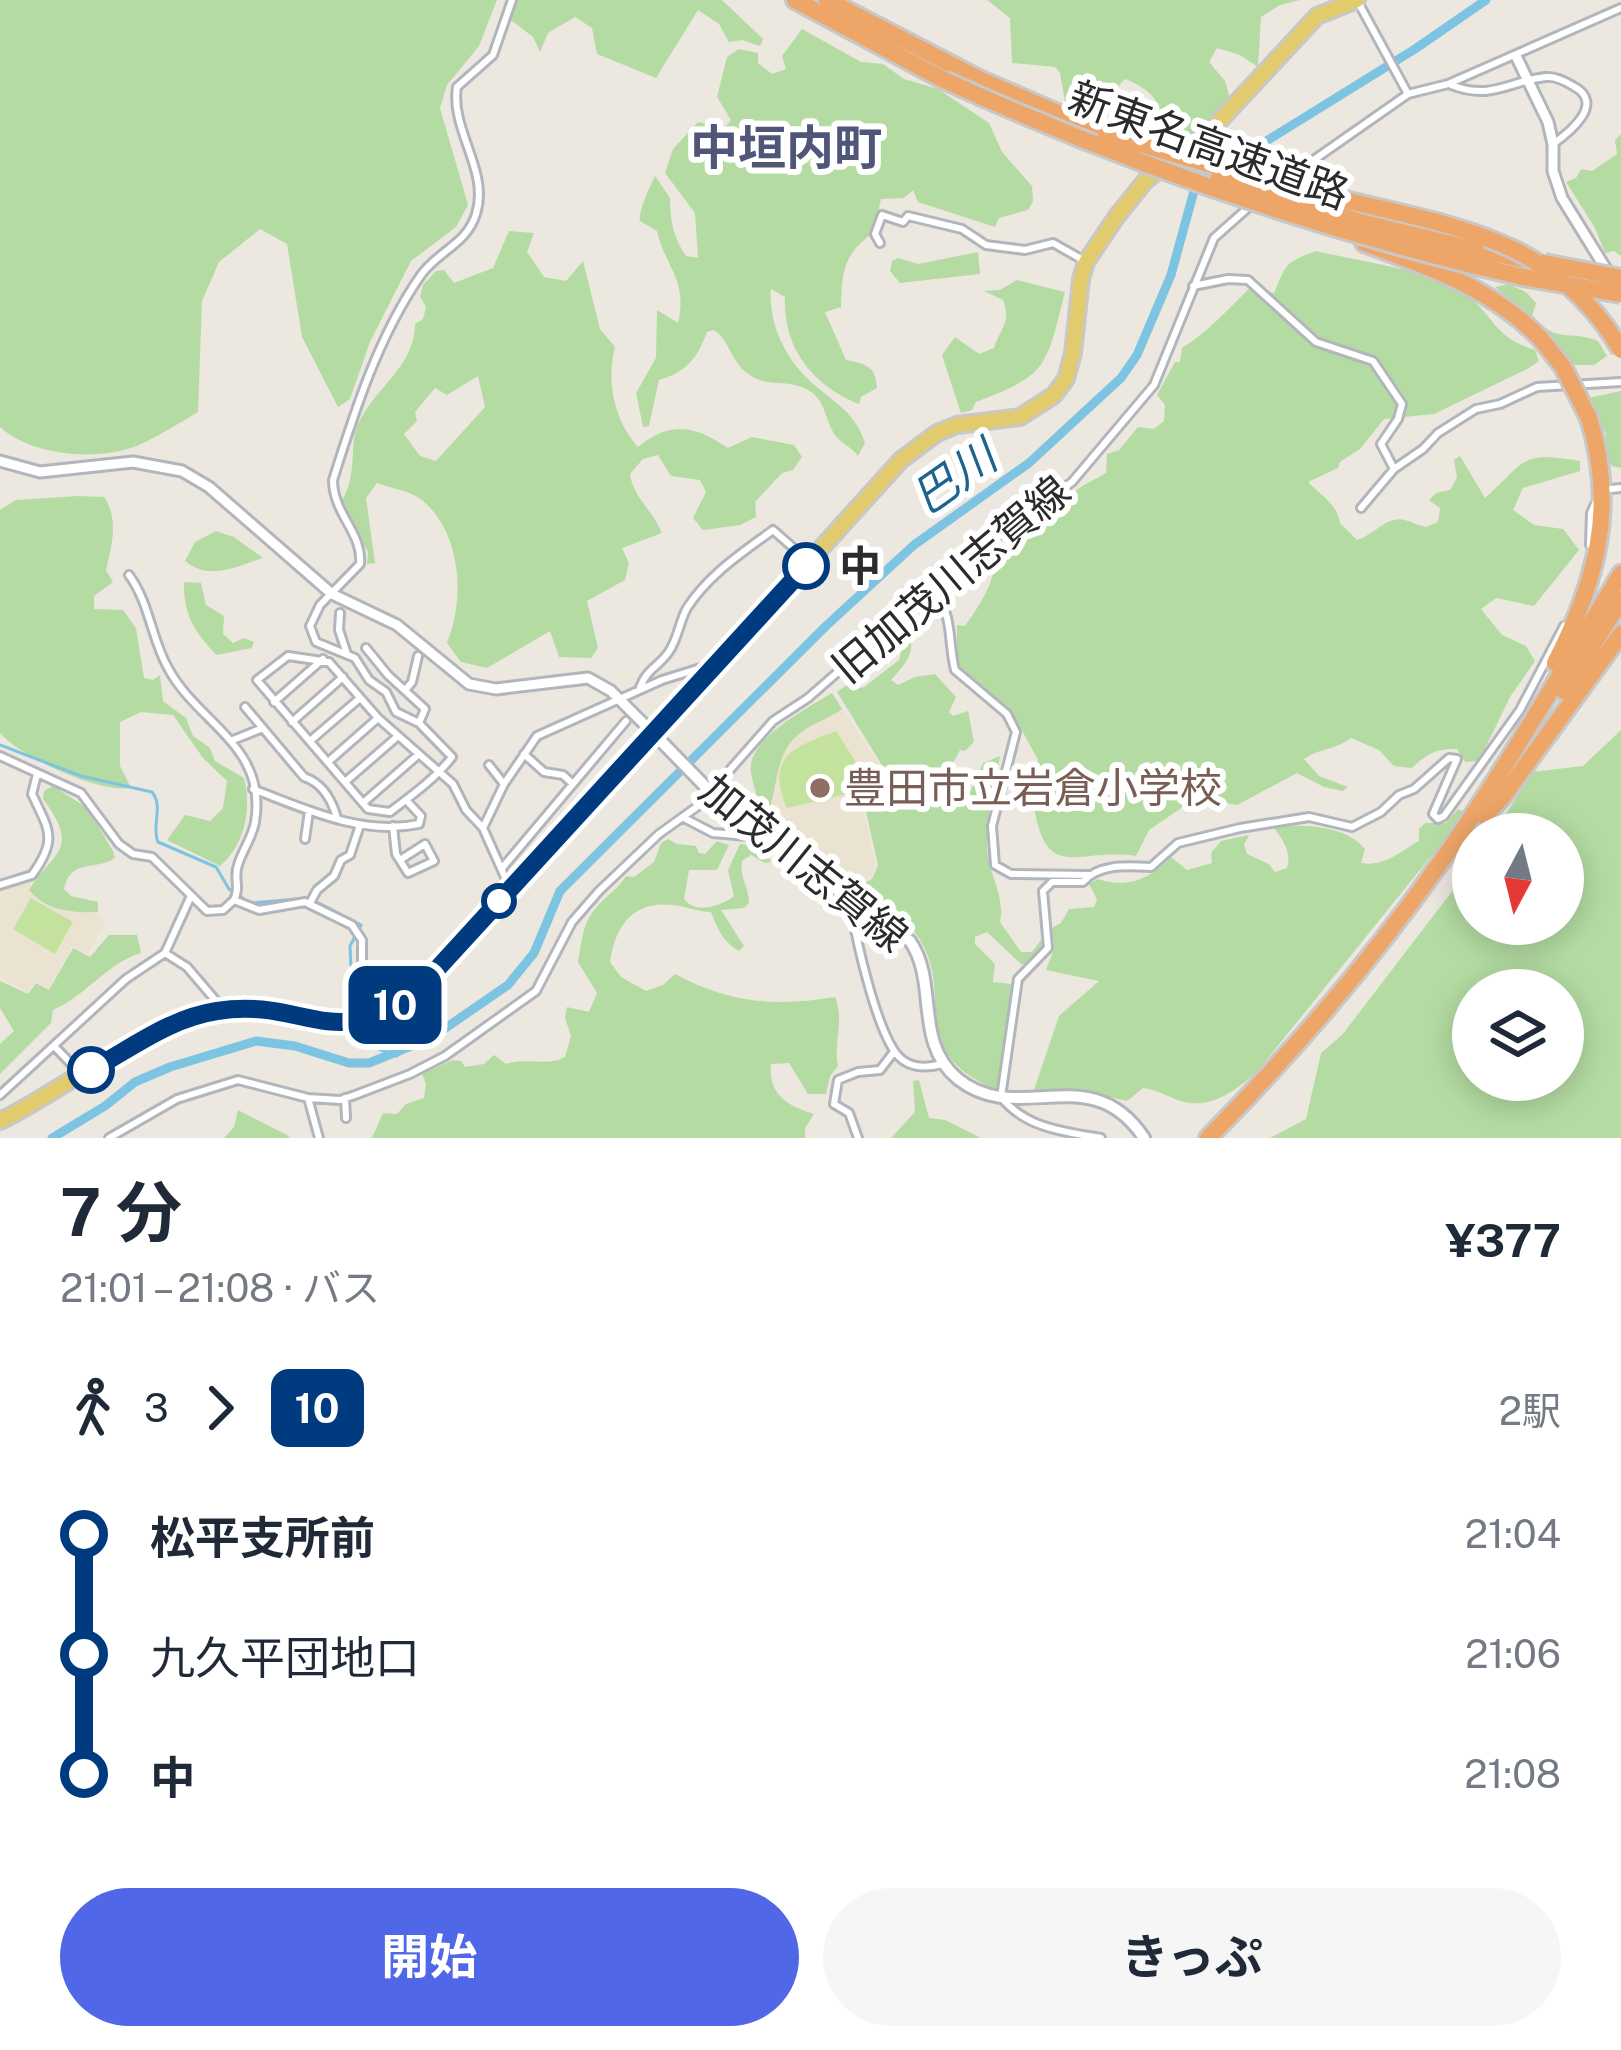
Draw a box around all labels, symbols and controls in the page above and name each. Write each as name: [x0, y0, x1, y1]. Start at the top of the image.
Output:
street label: 新東名高速道路: [1063, 71, 1356, 218]
district label: 中垣内町: [690, 119, 882, 176]
water label: 巴川: [902, 427, 1009, 524]
street label: 旧加茂川志賀線: [822, 465, 1079, 692]
place label: 中: [839, 541, 881, 590]
marker: 中: [784, 544, 828, 588]
place label: 豊田市立岩倉小学校: [844, 763, 1222, 812]
street label: 加茂川志賀線: [691, 764, 918, 961]
marker: 豊田市立岩倉小学校: [807, 775, 833, 801]
north arrow: [1452, 813, 1584, 945]
map controls: [1452, 813, 1584, 1101]
unlabelled marker: [483, 885, 515, 917]
line badge: 10: [341, 966, 449, 1044]
button: layers: [1452, 969, 1584, 1101]
text: 10: [372, 980, 418, 1029]
unlabelled marker: [69, 1048, 113, 1092]
text: 7 分: [60, 1173, 182, 1251]
text: ¥377: [1446, 1214, 1561, 1267]
text: 21:01 – 21:08 · バス: [60, 1265, 380, 1311]
icon: walk: [60, 1375, 126, 1441]
icon: forward: [187, 1375, 253, 1441]
text: 10: [295, 1383, 340, 1432]
text: 3: [144, 1385, 169, 1431]
text: 2駅: [1499, 1388, 1561, 1434]
text: 松平支所前: [150, 1511, 375, 1564]
text: 21:04: [1465, 1511, 1561, 1557]
text: 九久平団地口: [150, 1631, 420, 1684]
text: 21:06: [1465, 1631, 1561, 1677]
text: 中: [150, 1751, 195, 1804]
text: 21:08: [1464, 1751, 1561, 1797]
button: 開始: [60, 1888, 799, 2026]
button: きっぷ: [823, 1888, 1561, 2026]

